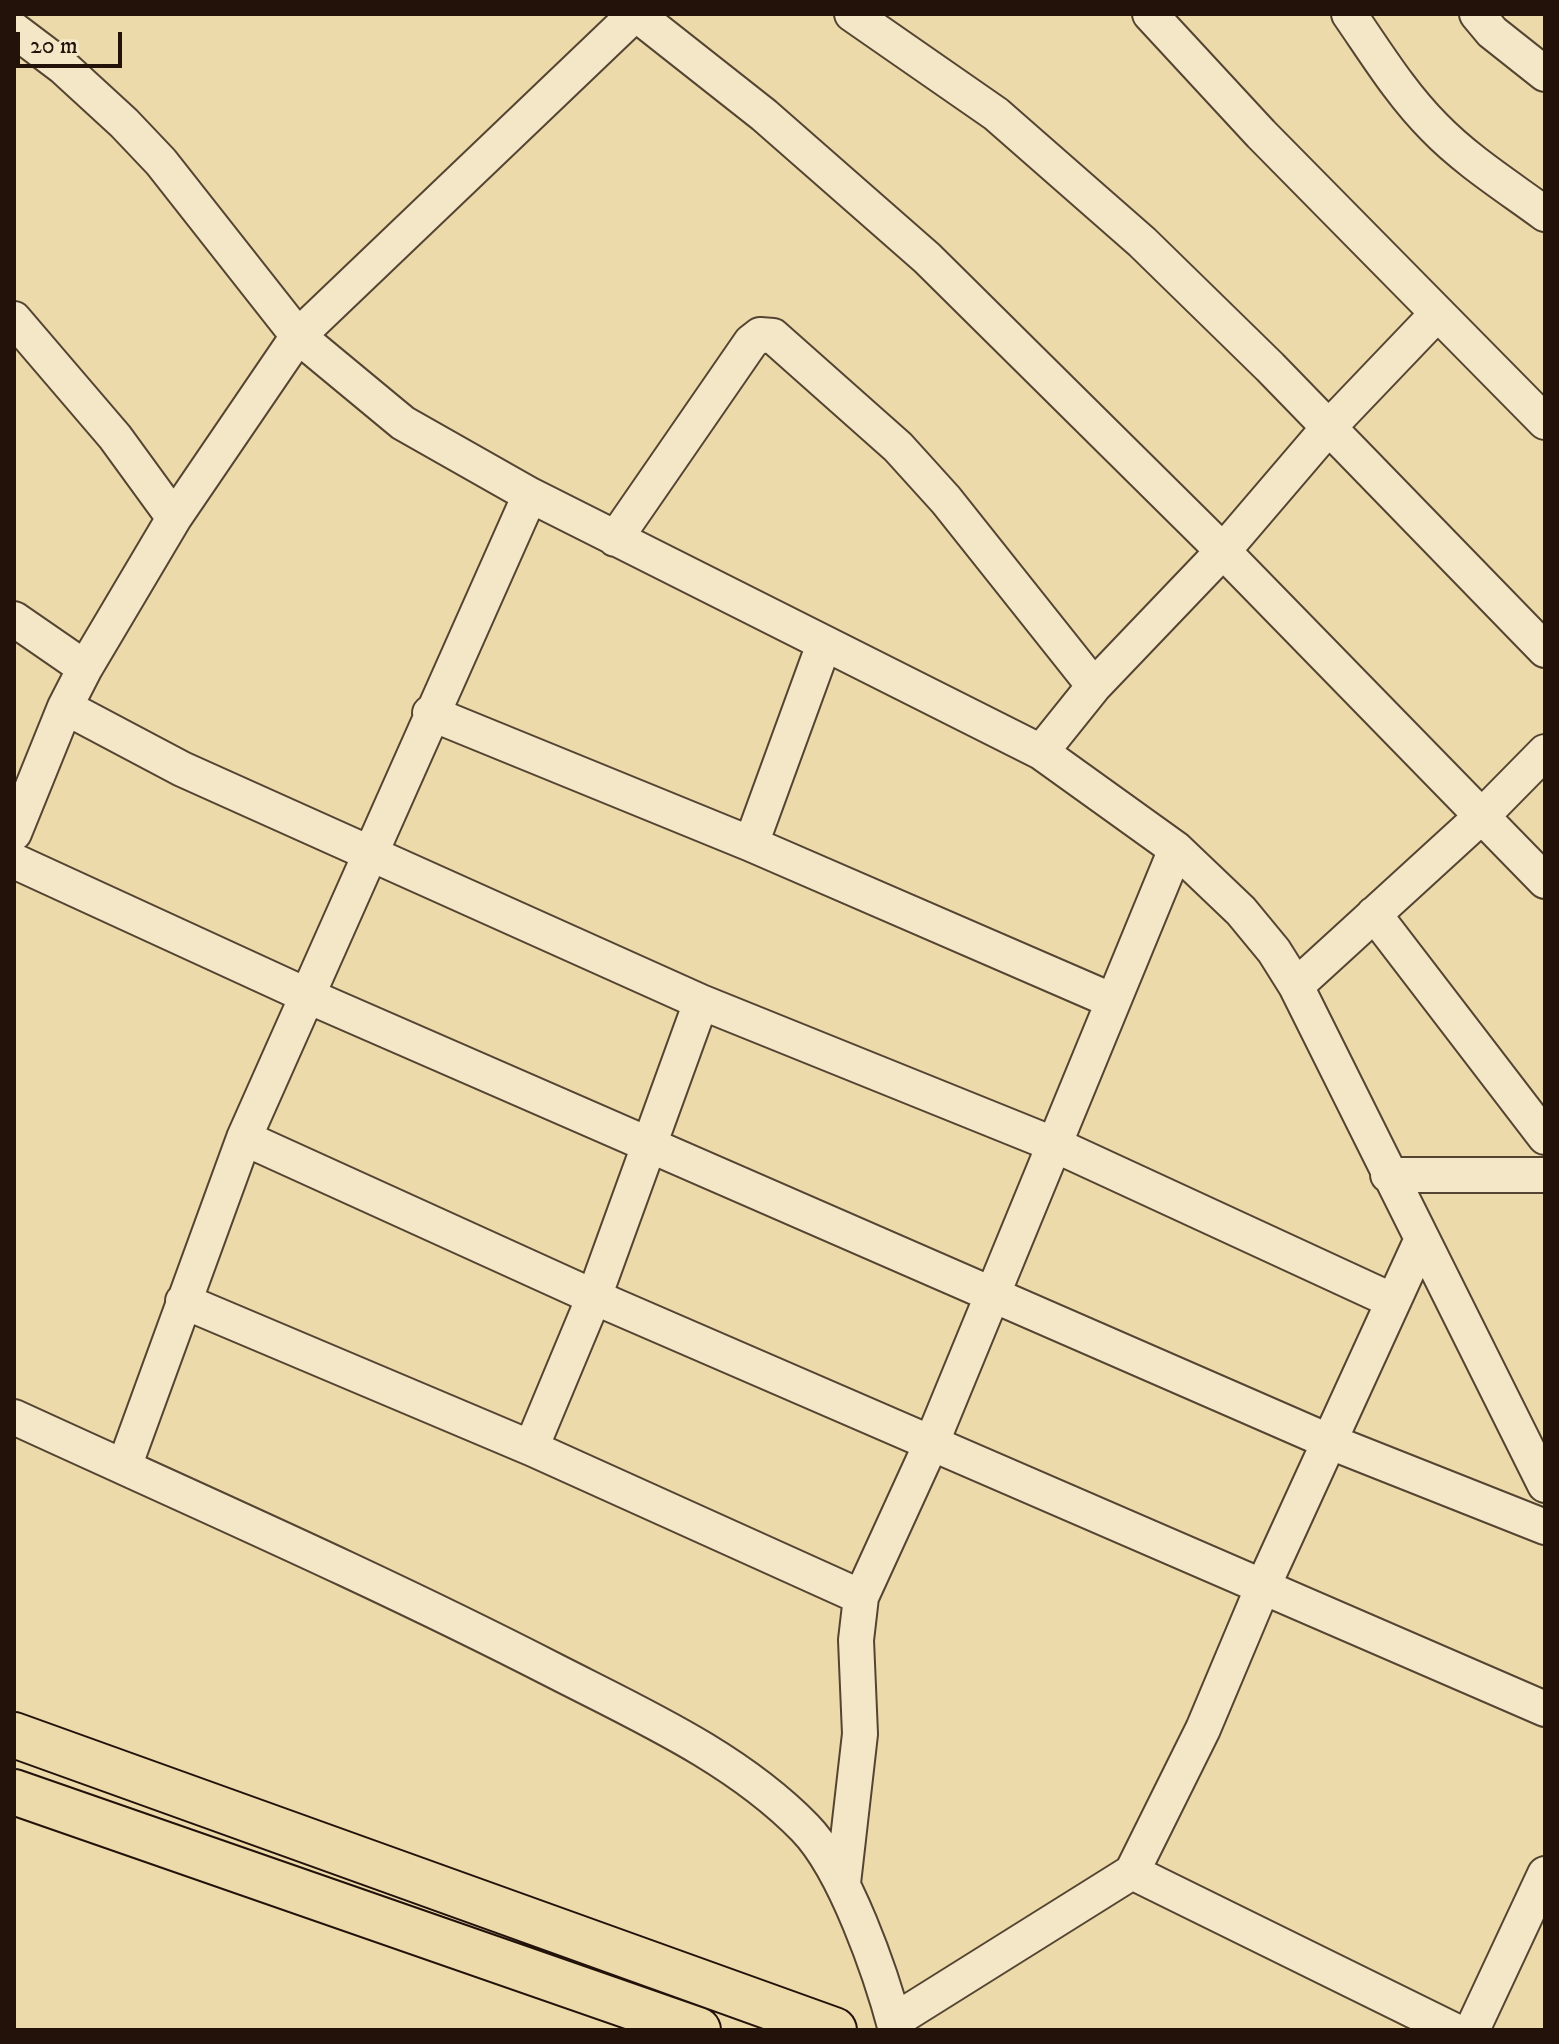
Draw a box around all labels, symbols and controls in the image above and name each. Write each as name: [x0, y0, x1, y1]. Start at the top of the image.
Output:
scale bar: [20, 16, 126, 66]
text: 20 m: [30, 31, 78, 61]

